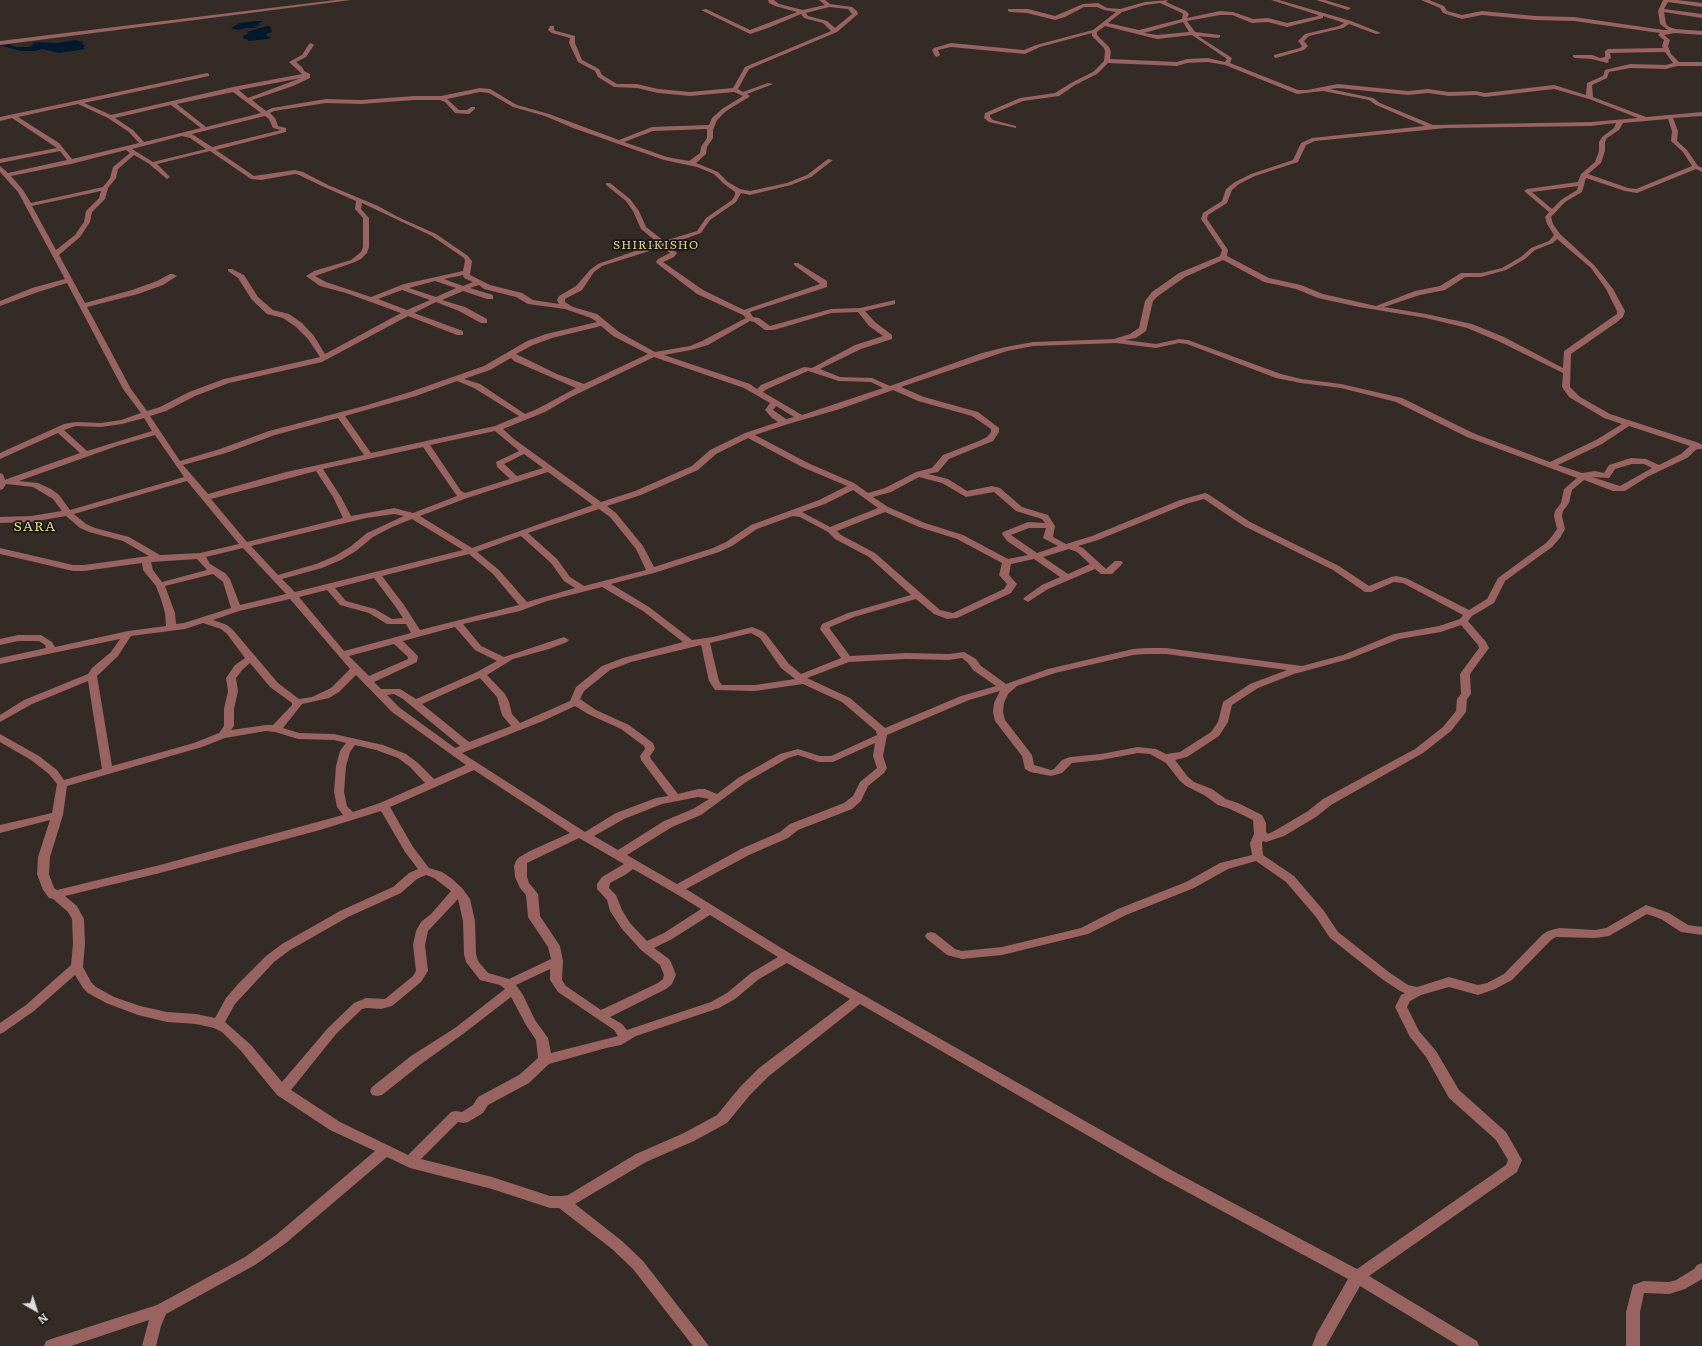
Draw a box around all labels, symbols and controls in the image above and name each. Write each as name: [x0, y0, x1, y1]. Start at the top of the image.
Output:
district label: SHIRIKISHO: [613, 238, 699, 252]
district label: SARA: [14, 519, 56, 535]
north arrow: [16, 1290, 56, 1330]
text: N: [35, 1310, 52, 1328]

